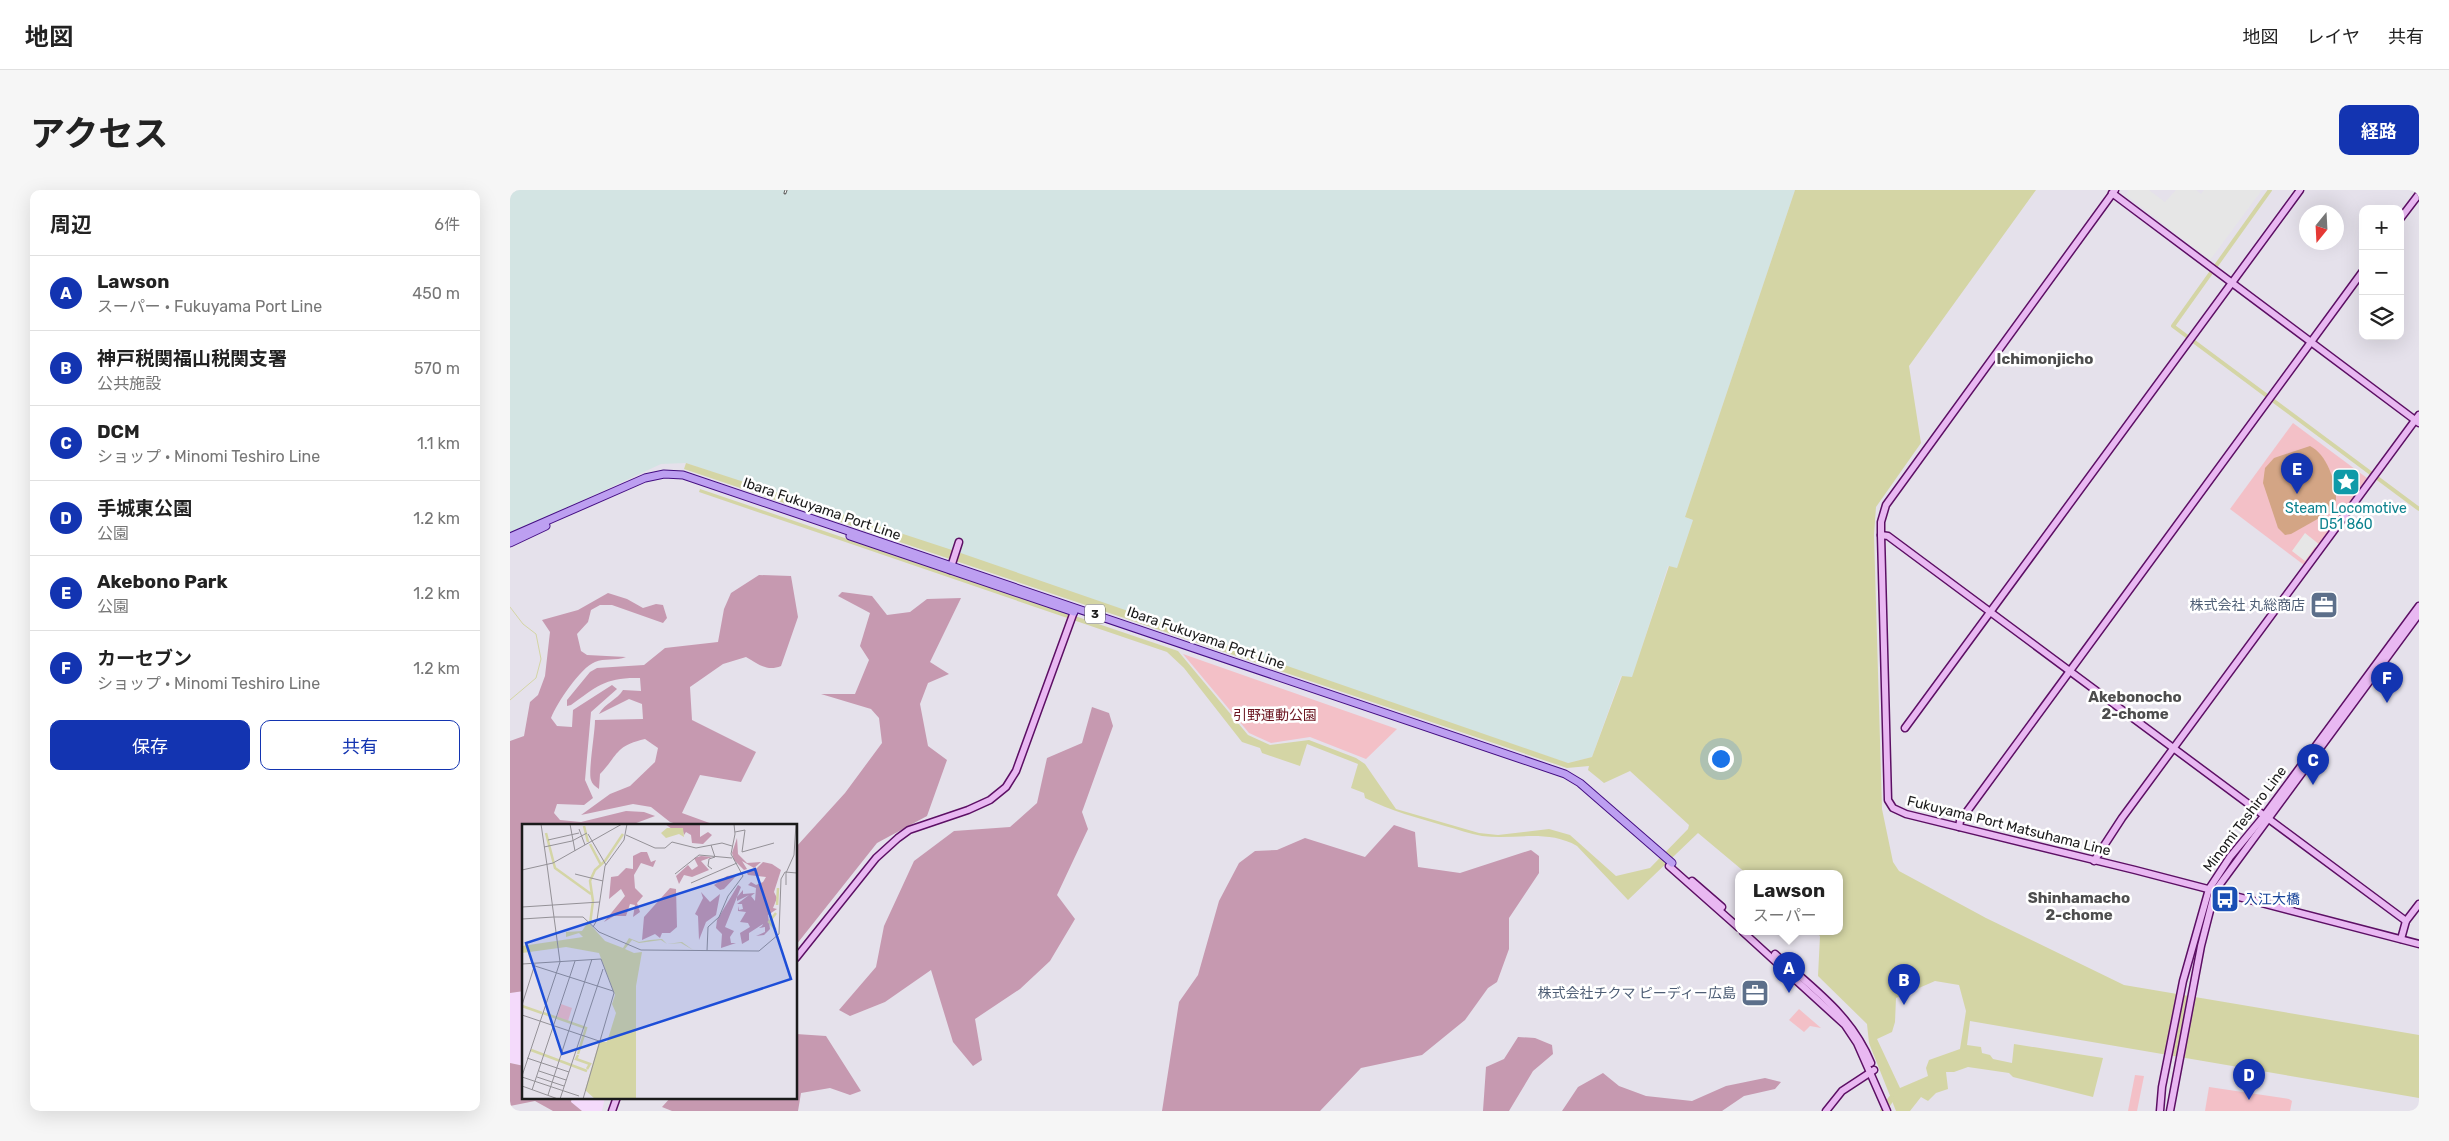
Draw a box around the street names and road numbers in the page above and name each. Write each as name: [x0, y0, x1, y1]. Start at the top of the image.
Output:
street label: Ibara Fukuyama Port Line: [741, 474, 903, 544]
street label: Ibara Fukuyama Port Line: [1125, 603, 1287, 673]
road number: 3: [1085, 604, 1105, 624]
street label: Minomi Teshiro Line: [2200, 763, 2290, 875]
street label: Fukuyama Port Matsuhama Line: [1905, 792, 2113, 860]

